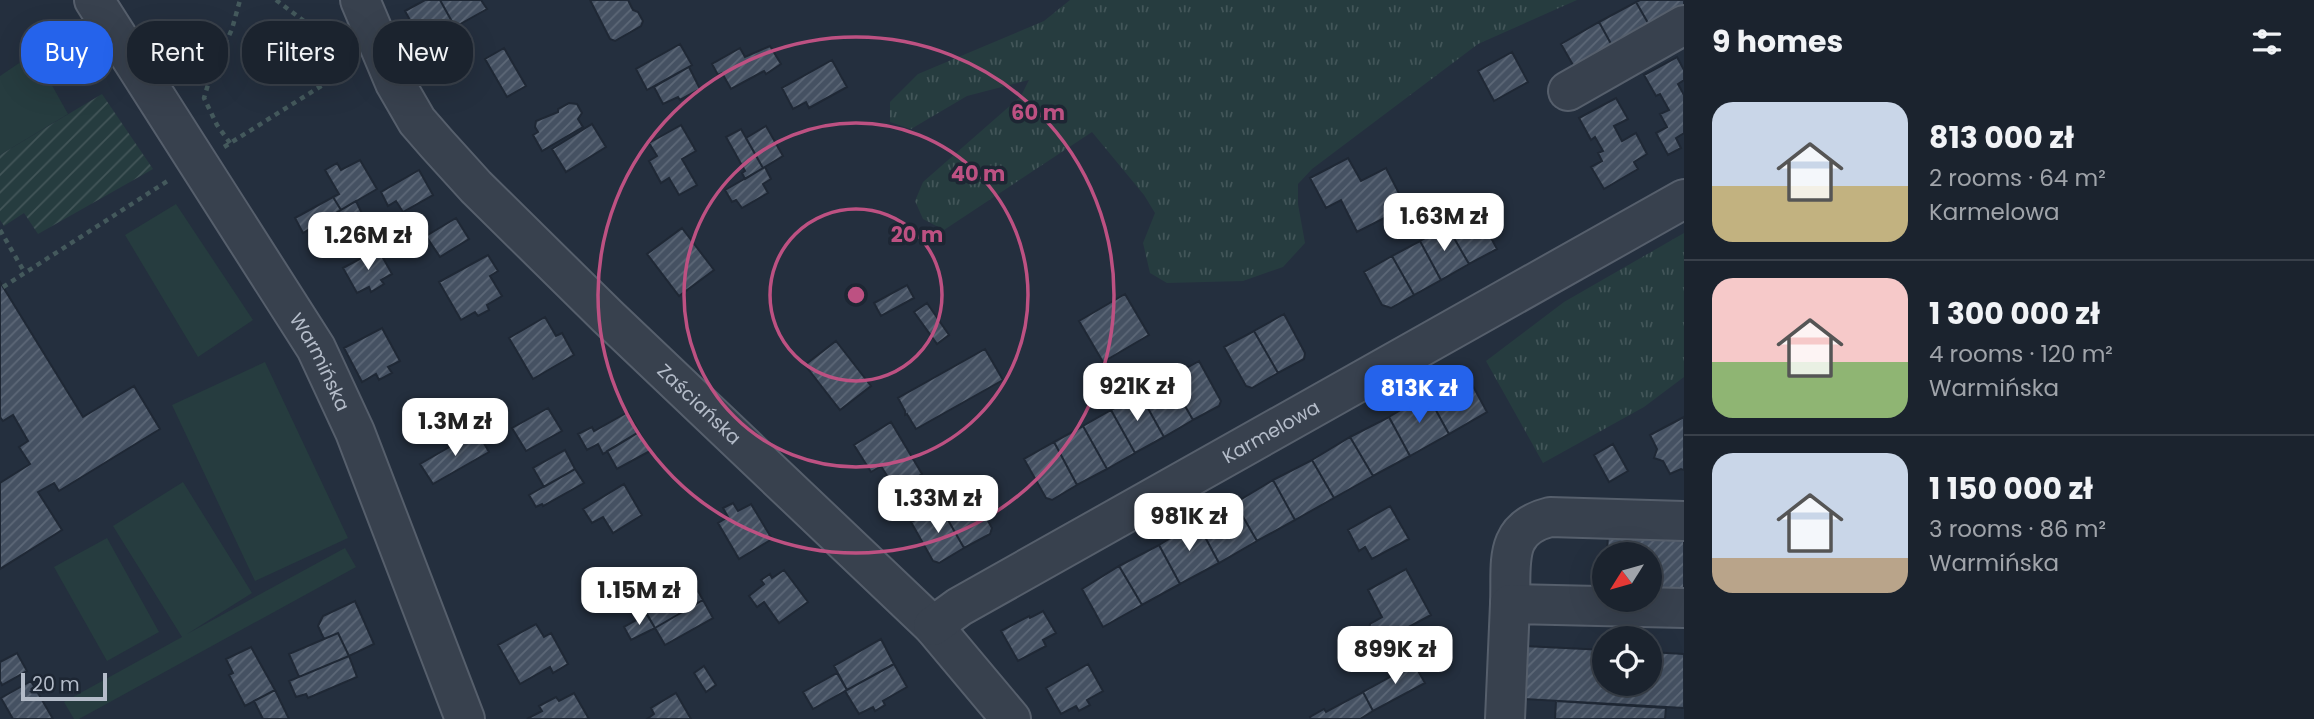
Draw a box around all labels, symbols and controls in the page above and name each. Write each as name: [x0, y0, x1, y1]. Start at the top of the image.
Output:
text: 9 homes: [1712, 20, 1843, 63]
chip: Buy: [21, 21, 113, 84]
chip: Rent: [127, 21, 228, 84]
chip: Filters: [242, 21, 359, 84]
chip: New: [373, 21, 473, 84]
icon: filters: [2248, 23, 2286, 61]
text: 60 m: [1011, 98, 1065, 127]
text: 813 000 zł: [1929, 116, 2074, 159]
icon: home: [1768, 130, 1852, 214]
text: 40 m: [951, 159, 1005, 188]
text: 2 rooms · 64 m²: [1929, 162, 2106, 194]
pin: 1.63M zł: [1372, 194, 1516, 253]
text: Karmelowa: [1929, 196, 2060, 228]
text: 1.63M zł: [1400, 200, 1488, 232]
pin: 1.26M zł: [296, 212, 440, 272]
text: 1.26M zł: [324, 219, 412, 251]
text: 20 m: [891, 220, 943, 249]
centre of rings: [844, 283, 868, 307]
text: 1 300 000 zł: [1929, 292, 2100, 335]
icon: home: [1768, 306, 1852, 390]
street label: Warmińska: [283, 308, 356, 416]
text: 4 rooms · 120 m²: [1929, 338, 2113, 370]
street label: Zaściańska: [651, 358, 747, 451]
pin: 921K zł: [1072, 364, 1202, 423]
pin: 813K zł: [1354, 366, 1484, 425]
text: 921K zł: [1099, 370, 1175, 402]
text: 813K zł: [1380, 372, 1458, 404]
text: Warmińska: [1929, 372, 2059, 404]
street label: Karmelowa: [1217, 394, 1325, 470]
pin: 1.3M zł: [390, 398, 520, 458]
text: 1.3M zł: [418, 405, 492, 437]
text: 1 150 000 zł: [1929, 467, 2093, 510]
pin: 1.33M zł: [866, 476, 1010, 535]
icon: home: [1768, 481, 1852, 565]
text: 1.33M zł: [894, 482, 982, 514]
pin: 981K zł: [1124, 494, 1254, 553]
text: 981K zł: [1150, 500, 1228, 532]
text: 3 rooms · 86 m²: [1929, 513, 2106, 545]
north arrow: [1592, 542, 1662, 612]
map controls: [1592, 542, 1662, 696]
text: Warmińska: [1929, 547, 2059, 579]
pin: 1.15M zł: [567, 568, 711, 627]
text: 1.15M zł: [597, 574, 681, 606]
pin: 899K zł: [1330, 626, 1460, 686]
button: locate: [1592, 626, 1662, 696]
text: 899K zł: [1354, 633, 1436, 665]
scale bar: [21, 670, 107, 702]
text: 20 m: [32, 671, 80, 698]

